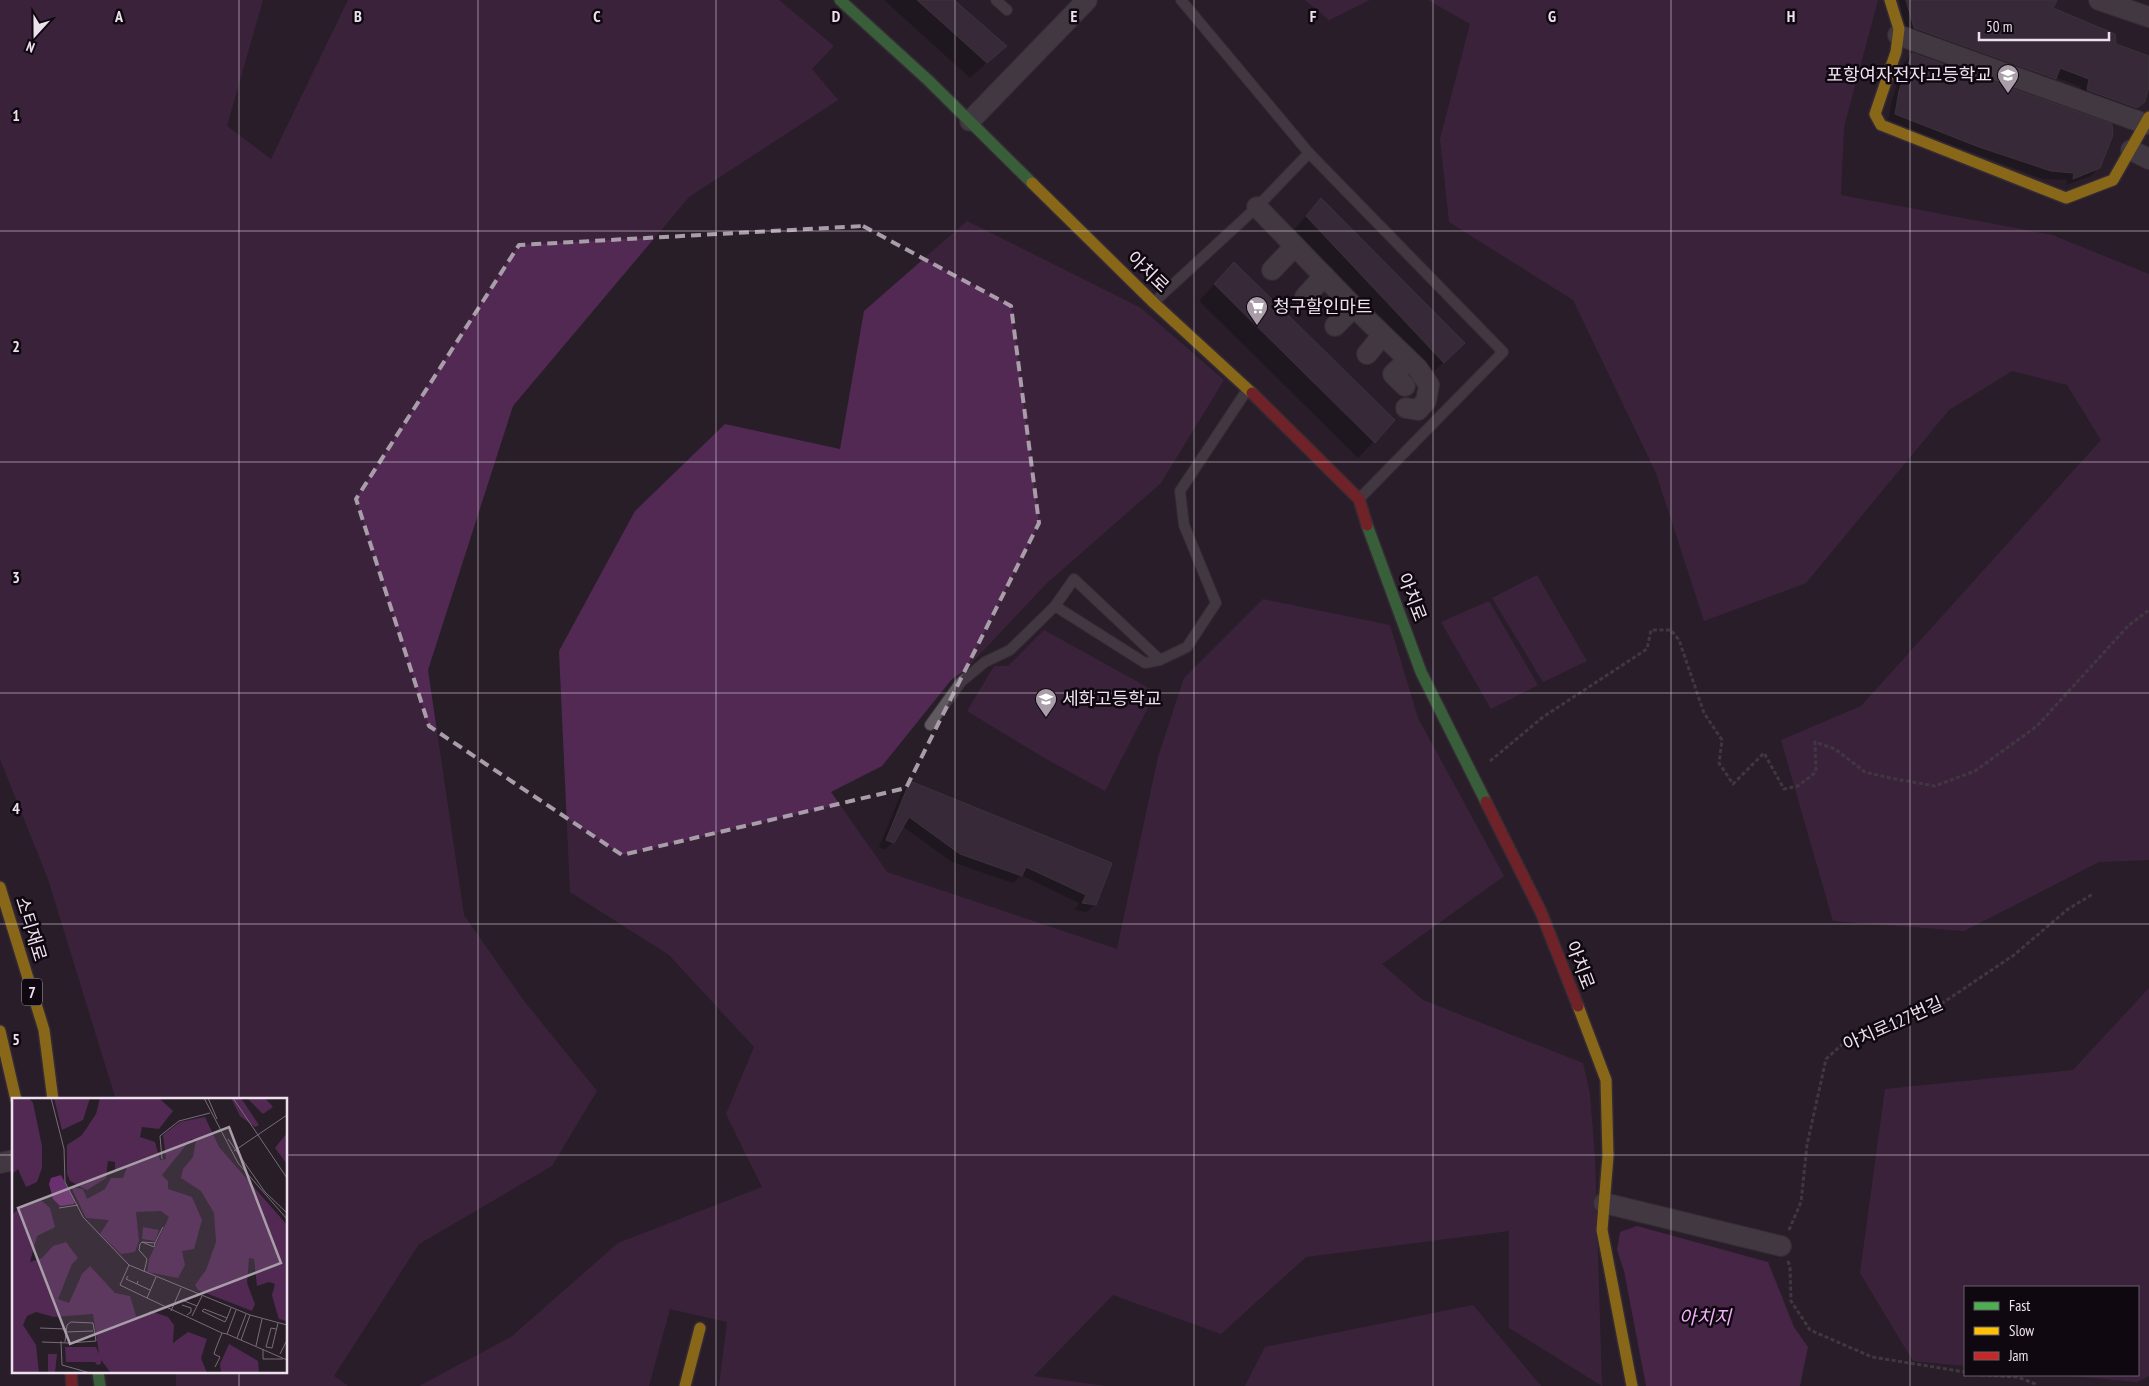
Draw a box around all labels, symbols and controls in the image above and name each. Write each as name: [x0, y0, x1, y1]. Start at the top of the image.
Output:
text: A: [114, 6, 124, 26]
text: B: [354, 6, 362, 26]
text: C: [593, 6, 601, 26]
text: D: [832, 6, 841, 26]
text: E: [1071, 6, 1078, 26]
text: F: [1310, 6, 1317, 26]
text: G: [1548, 6, 1556, 26]
text: H: [1787, 6, 1795, 26]
north arrow: [10, 10, 60, 60]
scale bar: [1979, 10, 2109, 42]
text: 50 m: [1986, 17, 2012, 36]
text: N: [24, 37, 37, 57]
place label: 포항여자전자고등학교: [1826, 63, 1992, 86]
school or university icon: 포항여자전자고등학교: [1996, 63, 2020, 94]
text: 1: [12, 105, 20, 125]
street label: 아치로: [1122, 246, 1174, 297]
supermarket icon: 청구할인마트: [1245, 295, 1269, 326]
place label: 청구할인마트: [1273, 295, 1372, 318]
text: 2: [12, 336, 20, 356]
text: 3: [12, 567, 20, 587]
street label: 아치로: [1393, 570, 1432, 624]
school or university icon: 세화고등학교: [1034, 687, 1058, 718]
place label: 세화고등학교: [1062, 687, 1161, 710]
text: 4: [12, 798, 20, 818]
street label: 소티재로: [11, 894, 52, 964]
street label: 아치로: [1561, 938, 1600, 992]
road number: 7: [22, 979, 42, 1006]
street label: 아치로127번길: [1839, 991, 1946, 1056]
text: 5: [12, 1029, 20, 1049]
inset map: [12, 1098, 288, 1374]
legend: [1964, 1286, 2139, 1376]
text: Fast: [2009, 1296, 2030, 1315]
water label: 아치지: [1679, 1305, 1733, 1329]
text: Slow: [2009, 1321, 2034, 1340]
text: Jam: [2008, 1346, 2028, 1365]

